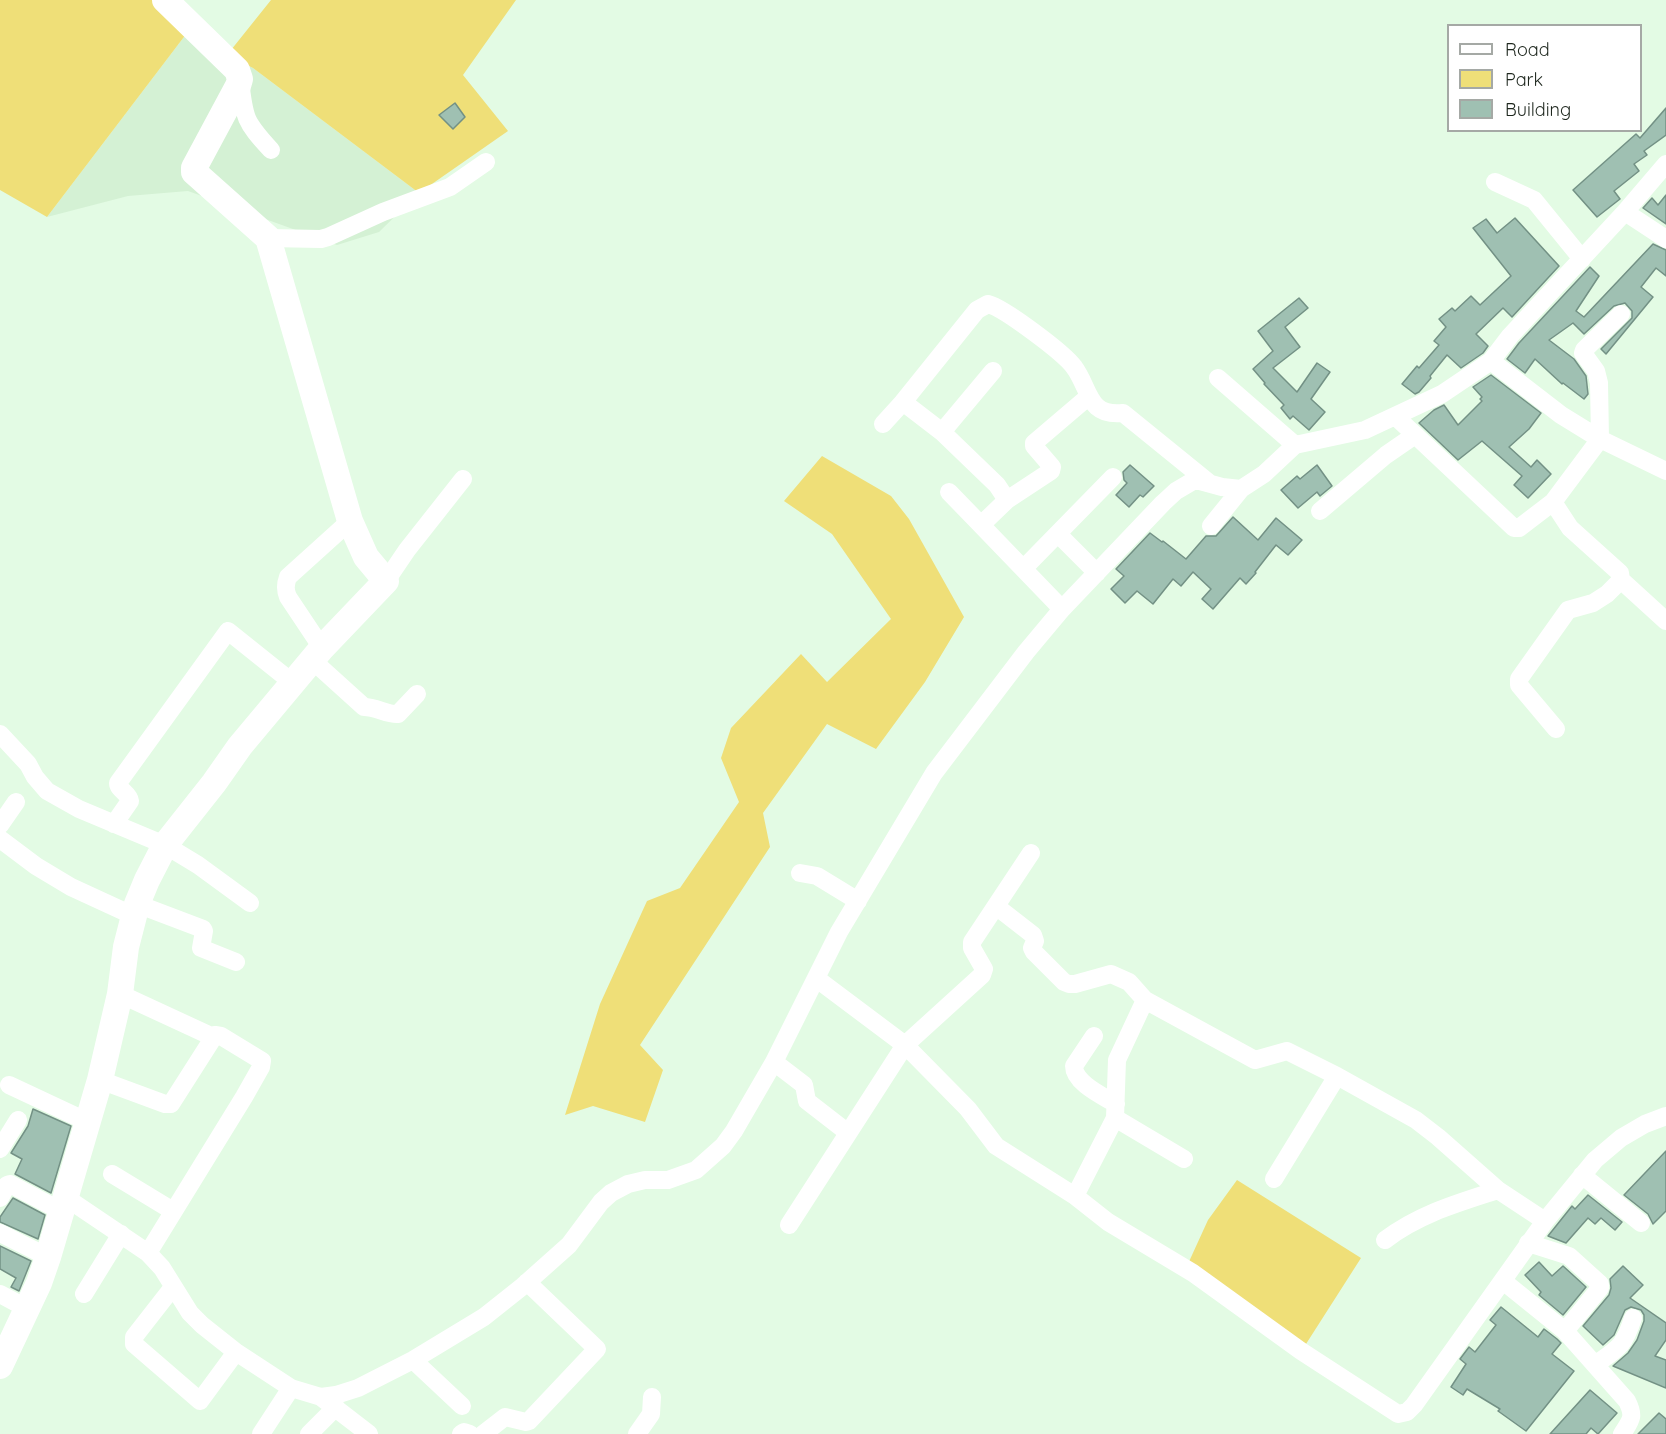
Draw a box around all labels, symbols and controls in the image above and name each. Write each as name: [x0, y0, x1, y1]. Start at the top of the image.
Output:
legend: [1447, 24, 1642, 132]
text: Road: [1505, 38, 1550, 61]
text: Park: [1505, 68, 1543, 91]
text: Building: [1505, 98, 1571, 121]

